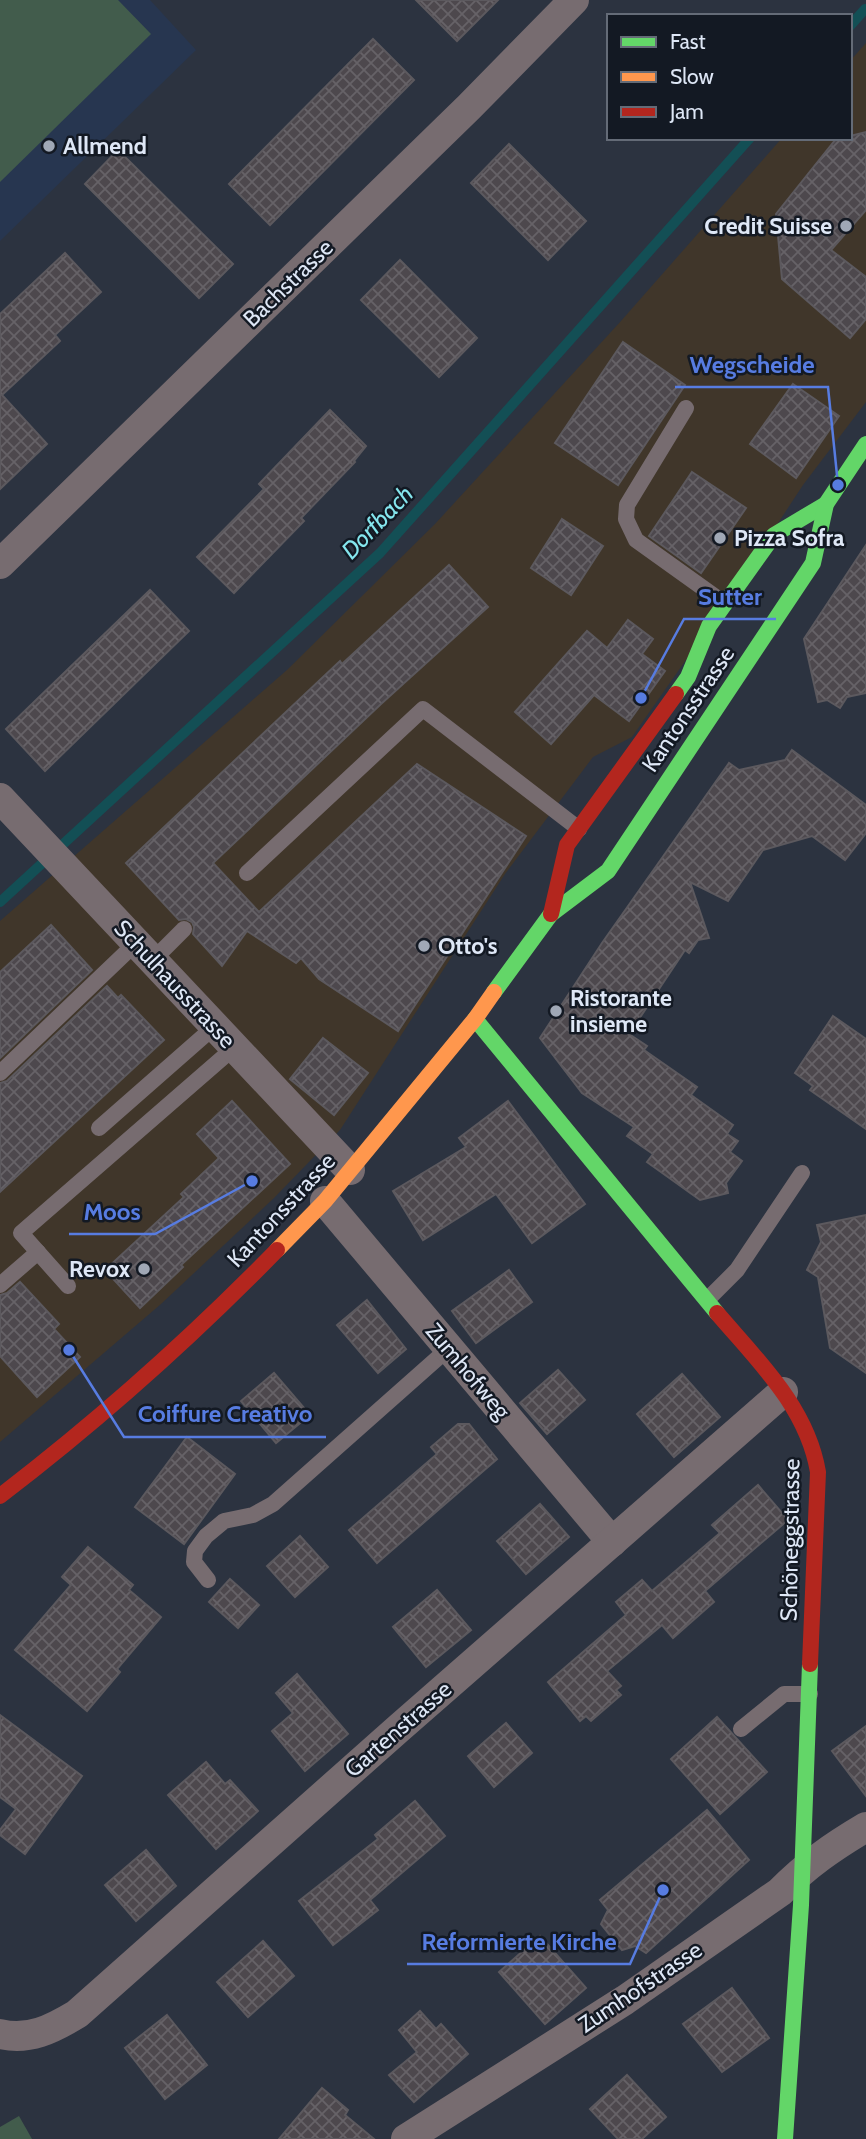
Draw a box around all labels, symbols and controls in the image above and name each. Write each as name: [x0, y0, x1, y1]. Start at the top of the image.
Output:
legend: [607, 14, 852, 140]
text: Fast: [670, 29, 706, 54]
text: Slow: [670, 64, 714, 89]
text: Jam: [669, 99, 704, 124]
place label: Allmend: [63, 132, 147, 160]
marker: Allmend: [41, 138, 57, 154]
place label: Credit Suisse: [704, 212, 832, 240]
marker: Credit Suisse: [838, 218, 854, 234]
street label: Bachstrasse: [237, 233, 339, 333]
callout: Wegscheide: [675, 342, 828, 387]
text: Wegscheide: [689, 350, 815, 379]
water label: Dorfbach: [335, 479, 419, 565]
place label: Pizza Sofra: [734, 524, 845, 552]
marker: Pizza Sofra: [712, 530, 728, 546]
callout: Sutter: [684, 574, 776, 619]
text: Sutter: [698, 582, 762, 611]
street label: Kantonsstrasse: [636, 641, 740, 777]
street label: Schulhausstrasse: [108, 914, 242, 1054]
place label: Otto's: [438, 932, 498, 960]
marker: Otto's: [416, 938, 432, 954]
place label: Ristorante insieme: [570, 984, 672, 1038]
marker: Ristorante insieme: [548, 1003, 564, 1019]
street label: Kantonsstrasse: [221, 1147, 341, 1273]
callout: Moos: [69, 1189, 155, 1234]
text: Moos: [83, 1197, 141, 1226]
place label: Revox: [69, 1255, 131, 1283]
marker: Revox: [136, 1261, 152, 1277]
street label: Zumhofweg: [420, 1317, 517, 1425]
callout: Coiffure Creativo: [124, 1392, 326, 1437]
text: Coiffure Creativo: [138, 1399, 313, 1428]
street label: Schöneggstrasse: [775, 1458, 805, 1622]
street label: Gartenstrasse: [339, 1675, 457, 1783]
callout: Reformierte Kirche: [407, 1919, 630, 1964]
text: Reformierte Kirche: [421, 1927, 617, 1956]
street label: Zumhofstrasse: [573, 1935, 707, 2039]

